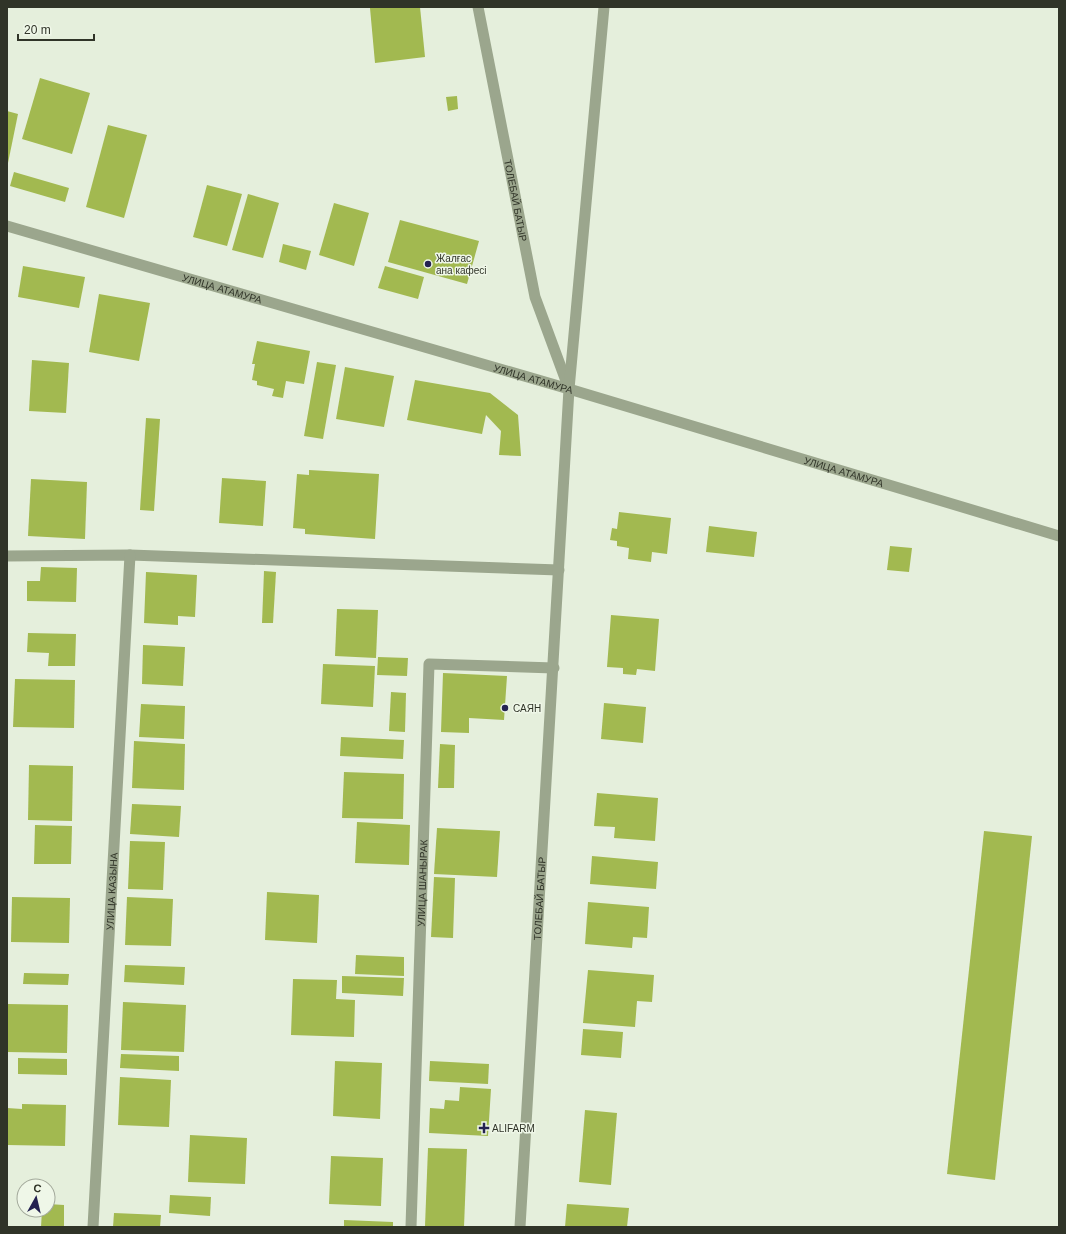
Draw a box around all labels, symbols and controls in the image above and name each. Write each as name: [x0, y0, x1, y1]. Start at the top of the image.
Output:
scale bar: [18, 16, 94, 42]
text: 20 m: [24, 23, 51, 37]
street label: ТОЛЕБАЙ БАТЫР: [503, 158, 529, 243]
place label: Жалғас ана кафесі: [436, 253, 487, 276]
marker: Жалғас ана кафесі: [423, 259, 433, 269]
street label: УЛИЦА АТАМУРА: [181, 272, 264, 305]
street label: УЛИЦА АТАМУРА: [492, 362, 575, 396]
street label: УЛИЦА АТАМУРА: [803, 454, 885, 489]
marker: САЯН: [500, 703, 510, 713]
place label: САЯН: [513, 703, 541, 714]
street label: УЛИЦА ШАНЫРАК: [415, 839, 429, 927]
street label: УЛИЦА КАЗЫНА: [104, 852, 119, 931]
street label: ТОЛЕБАЙ БАТЫР: [531, 856, 547, 941]
marker: ALIFARM: [479, 1123, 489, 1133]
place label: ALIFARM: [492, 1123, 535, 1134]
north arrow: [16, 1178, 56, 1218]
text: С: [33, 1182, 42, 1195]

